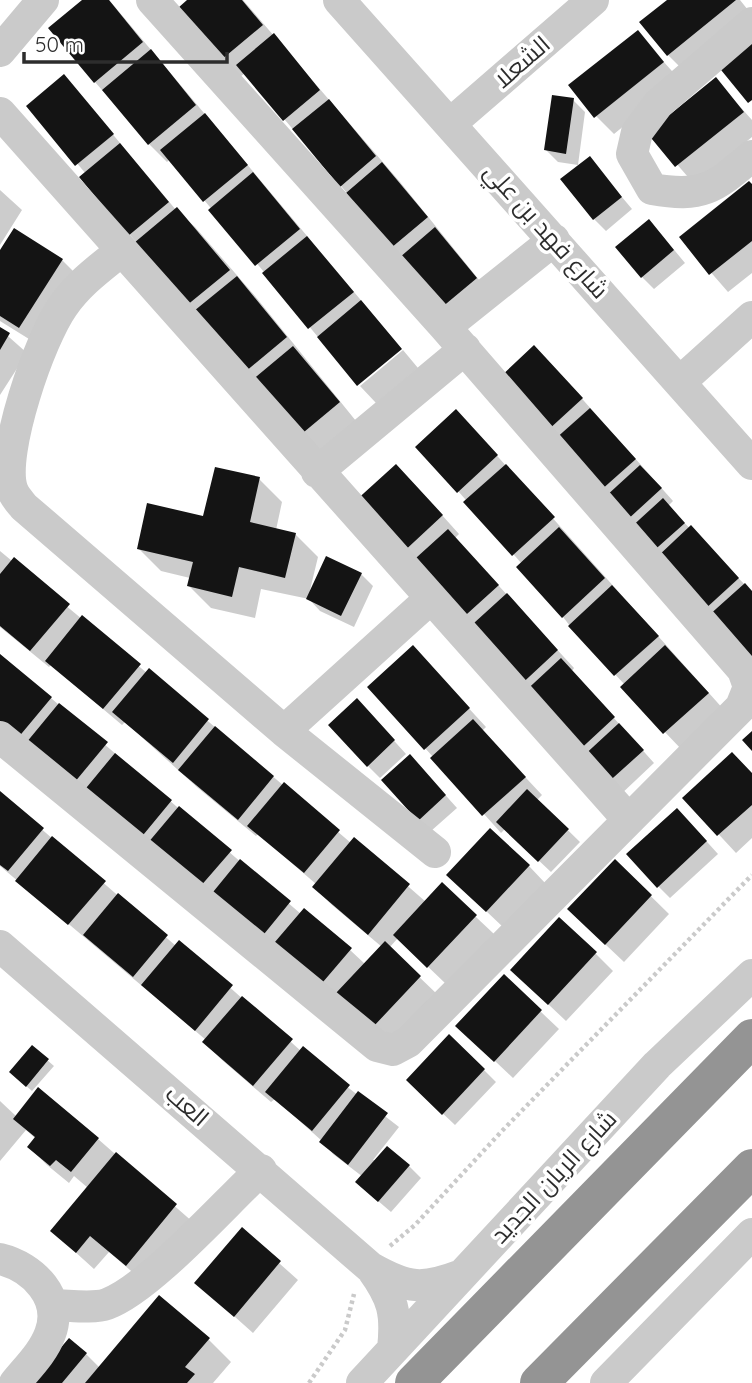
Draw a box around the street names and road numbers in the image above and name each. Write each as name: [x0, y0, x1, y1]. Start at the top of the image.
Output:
street label: الشعلا: [487, 29, 556, 94]
street label: شارع فهد بن علي: [474, 156, 615, 308]
street label: العب: [160, 1078, 216, 1132]
street label: شارع الريان الجديد: [484, 1104, 624, 1250]

